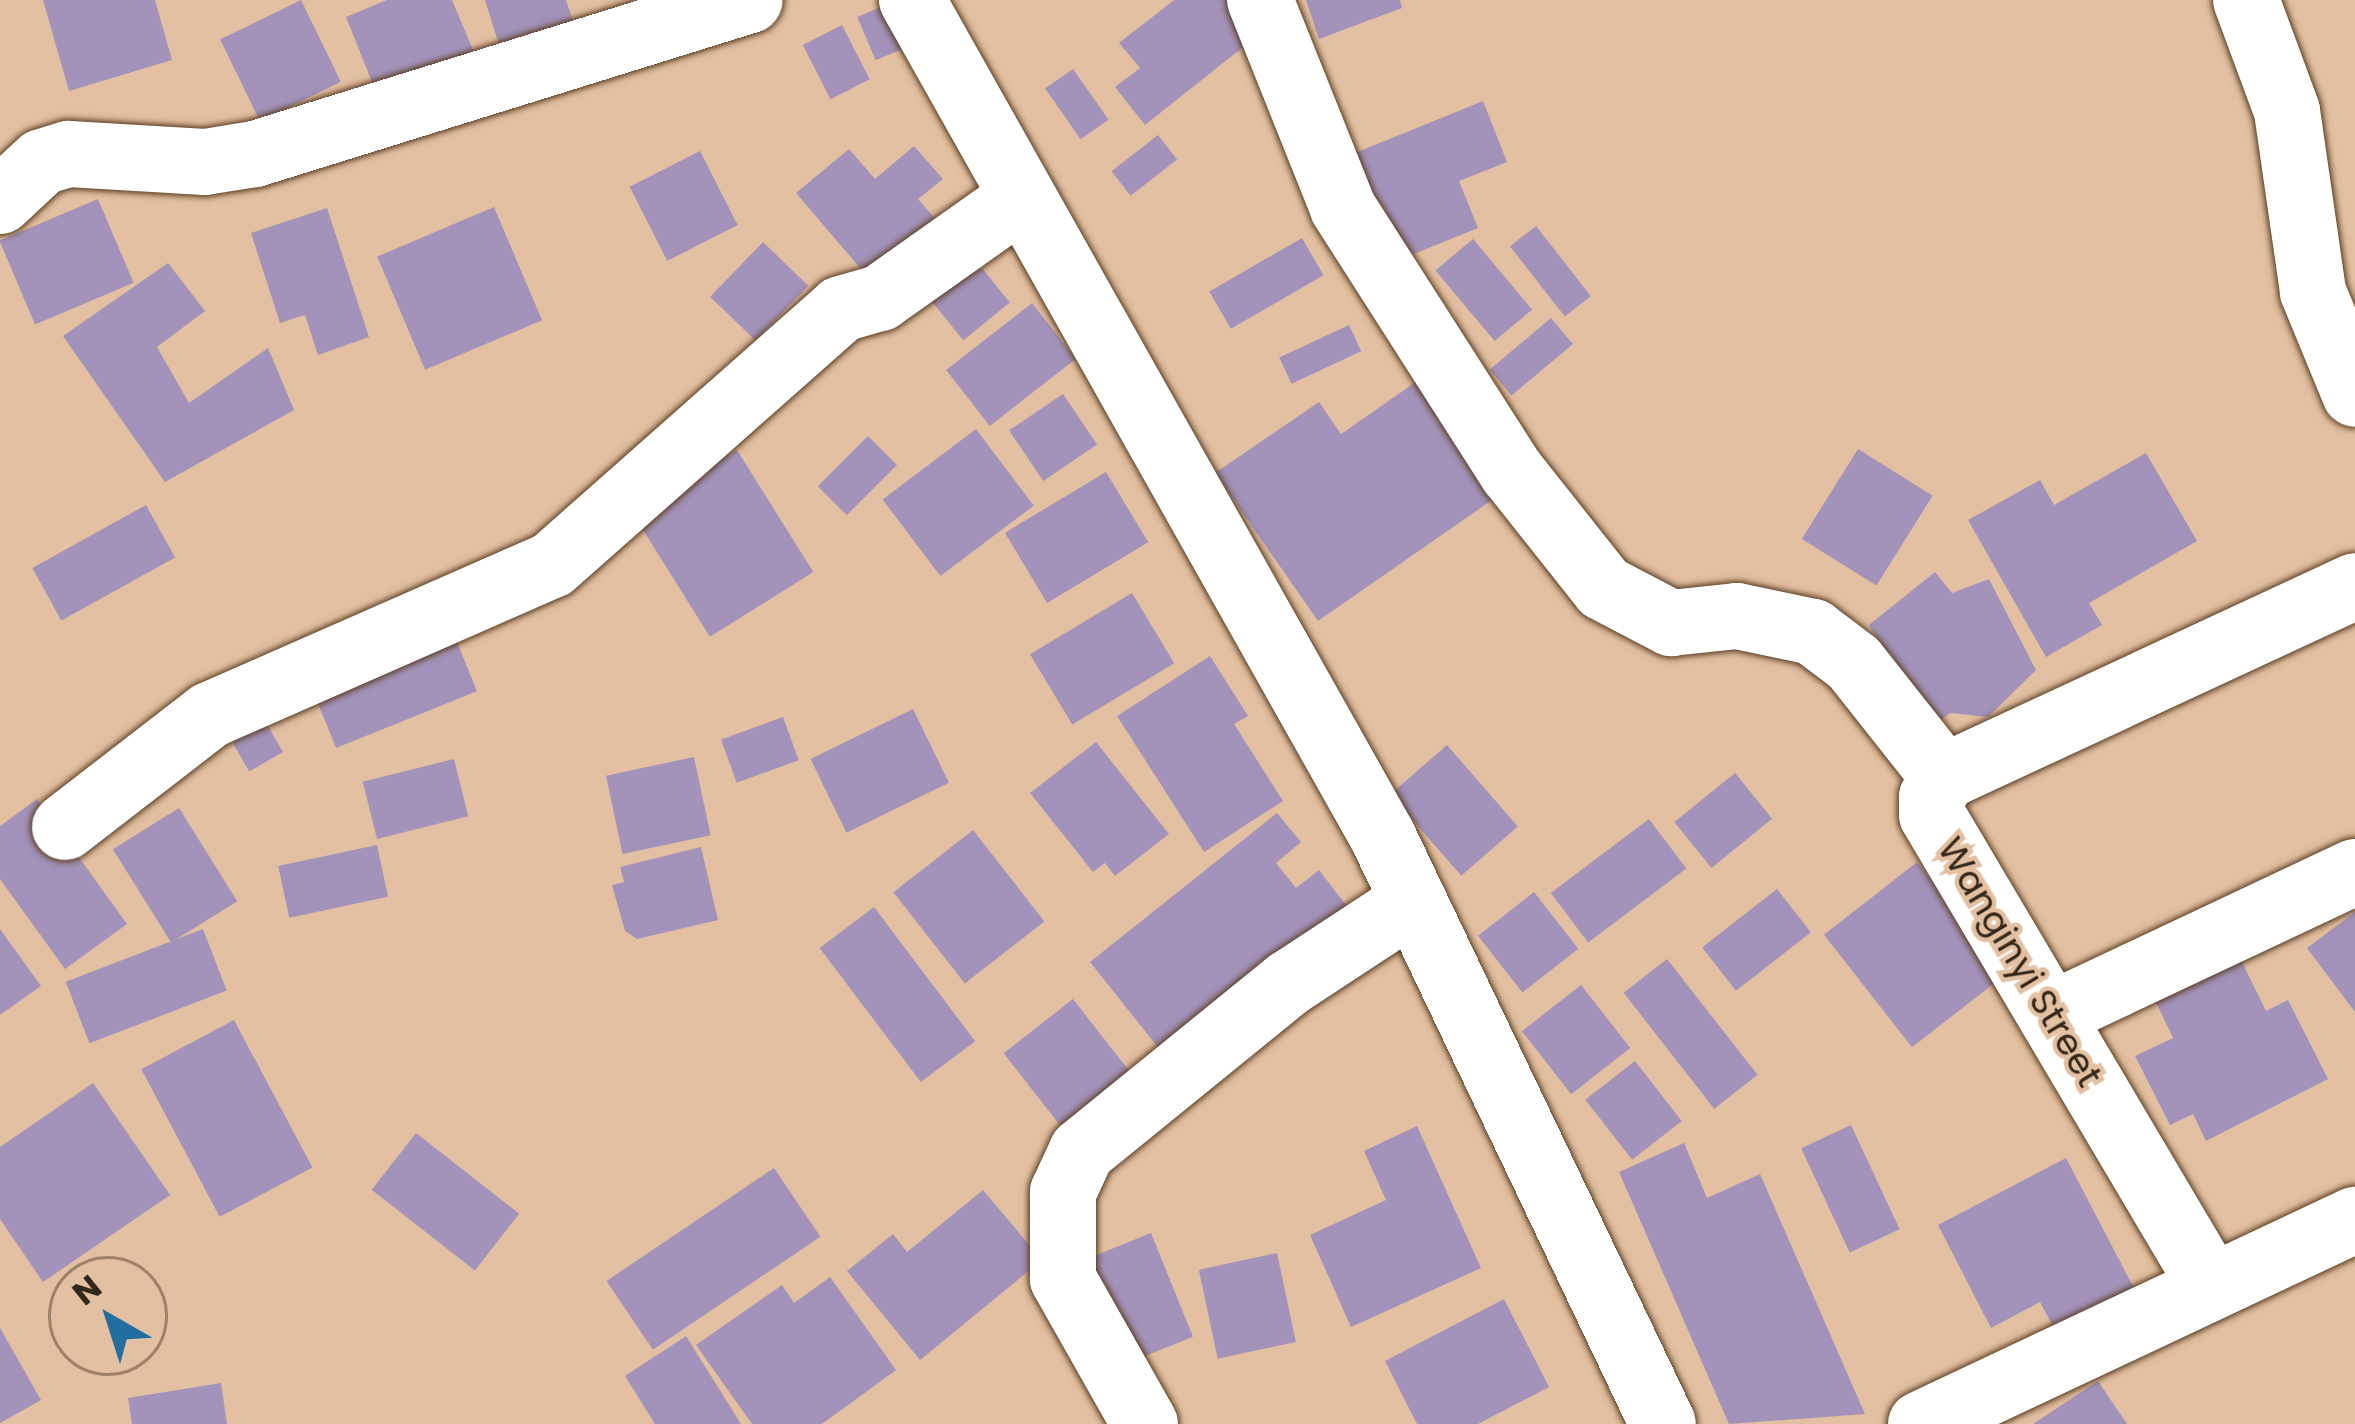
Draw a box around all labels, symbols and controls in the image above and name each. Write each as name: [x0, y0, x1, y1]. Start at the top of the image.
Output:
street label: Wanginyi Street: [1929, 830, 2111, 1094]
north arrow: [48, 1256, 168, 1376]
text: N: [62, 1264, 111, 1316]

